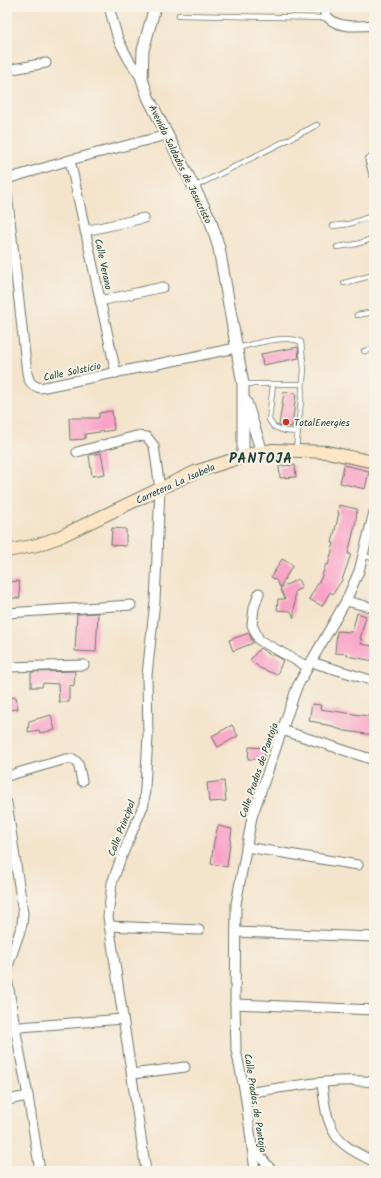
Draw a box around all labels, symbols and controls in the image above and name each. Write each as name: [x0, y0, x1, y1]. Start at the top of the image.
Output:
street label: Avenida Soldados de Jesucristo: [144, 102, 216, 227]
street label: Calle Verano: [90, 237, 116, 292]
street label: Calle Solsticio: [42, 358, 103, 386]
place label: TotalEnergies: [294, 415, 351, 431]
marker: TotalEnergies: [281, 417, 291, 427]
district label: PANTOJA: [229, 448, 293, 470]
street label: Carretera La Isabela: [133, 459, 218, 509]
street label: Calle Prados de Pantoja: [235, 720, 283, 820]
street label: Calle Principal: [104, 797, 140, 859]
street label: Calle Prados de Pantoja: [239, 1053, 271, 1154]

